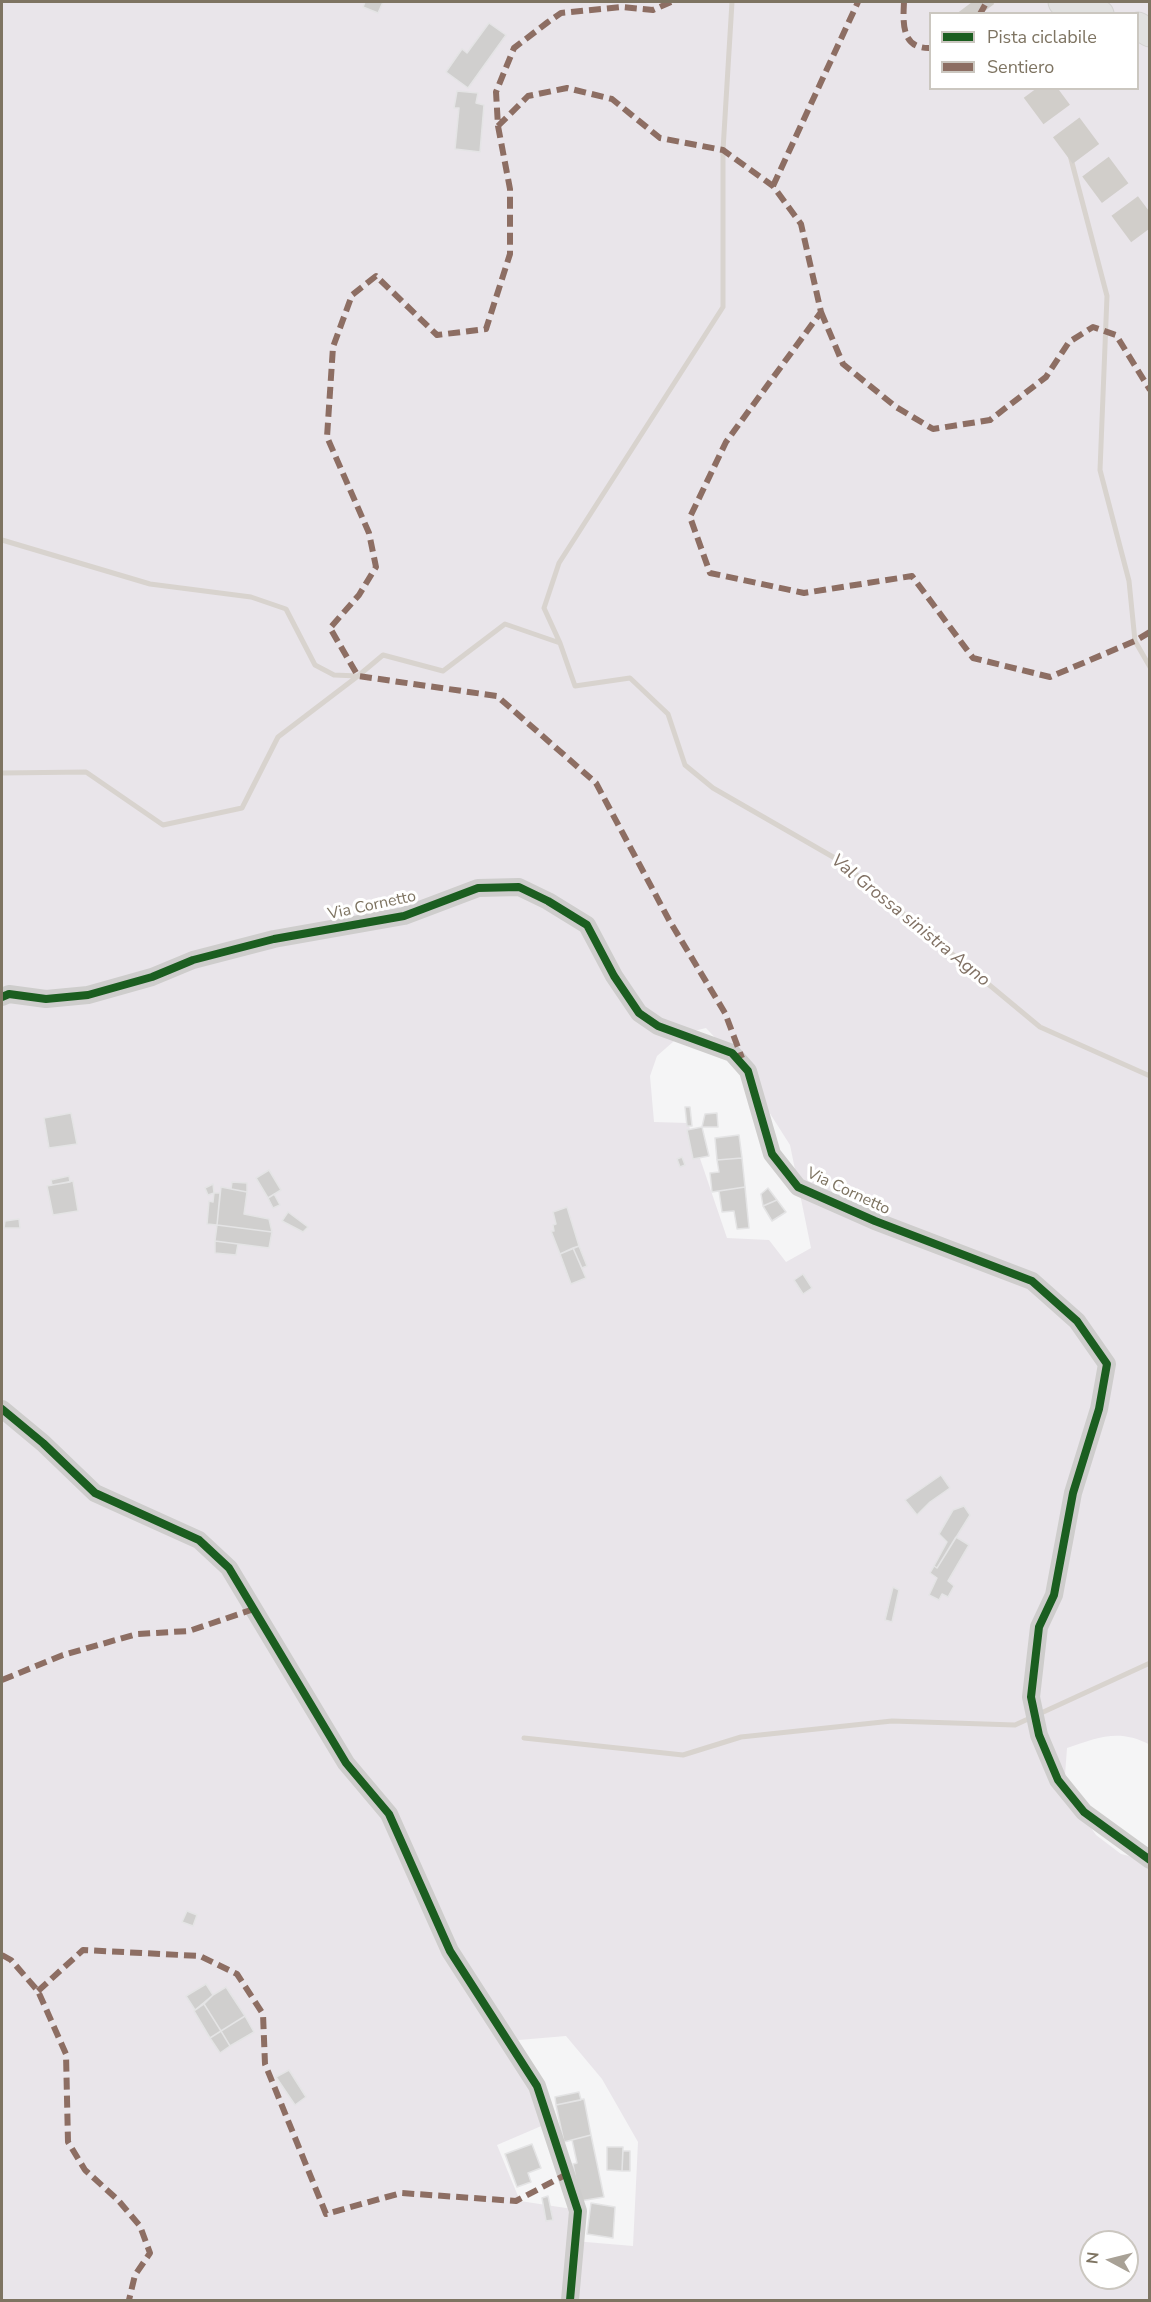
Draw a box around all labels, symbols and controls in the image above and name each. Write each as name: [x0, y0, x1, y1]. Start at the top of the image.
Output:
legend: [929, 12, 1139, 90]
text: Pista ciclabile: [987, 25, 1097, 49]
text: Sentiero: [987, 55, 1054, 79]
water label: Val Grossa sinistra Agno: [826, 850, 994, 992]
street label: Via Cornetto: [326, 887, 418, 925]
street label: Via Cornetto: [803, 1164, 893, 1220]
north arrow: [1079, 2230, 1139, 2290]
text: N: [1081, 2251, 1105, 2265]

